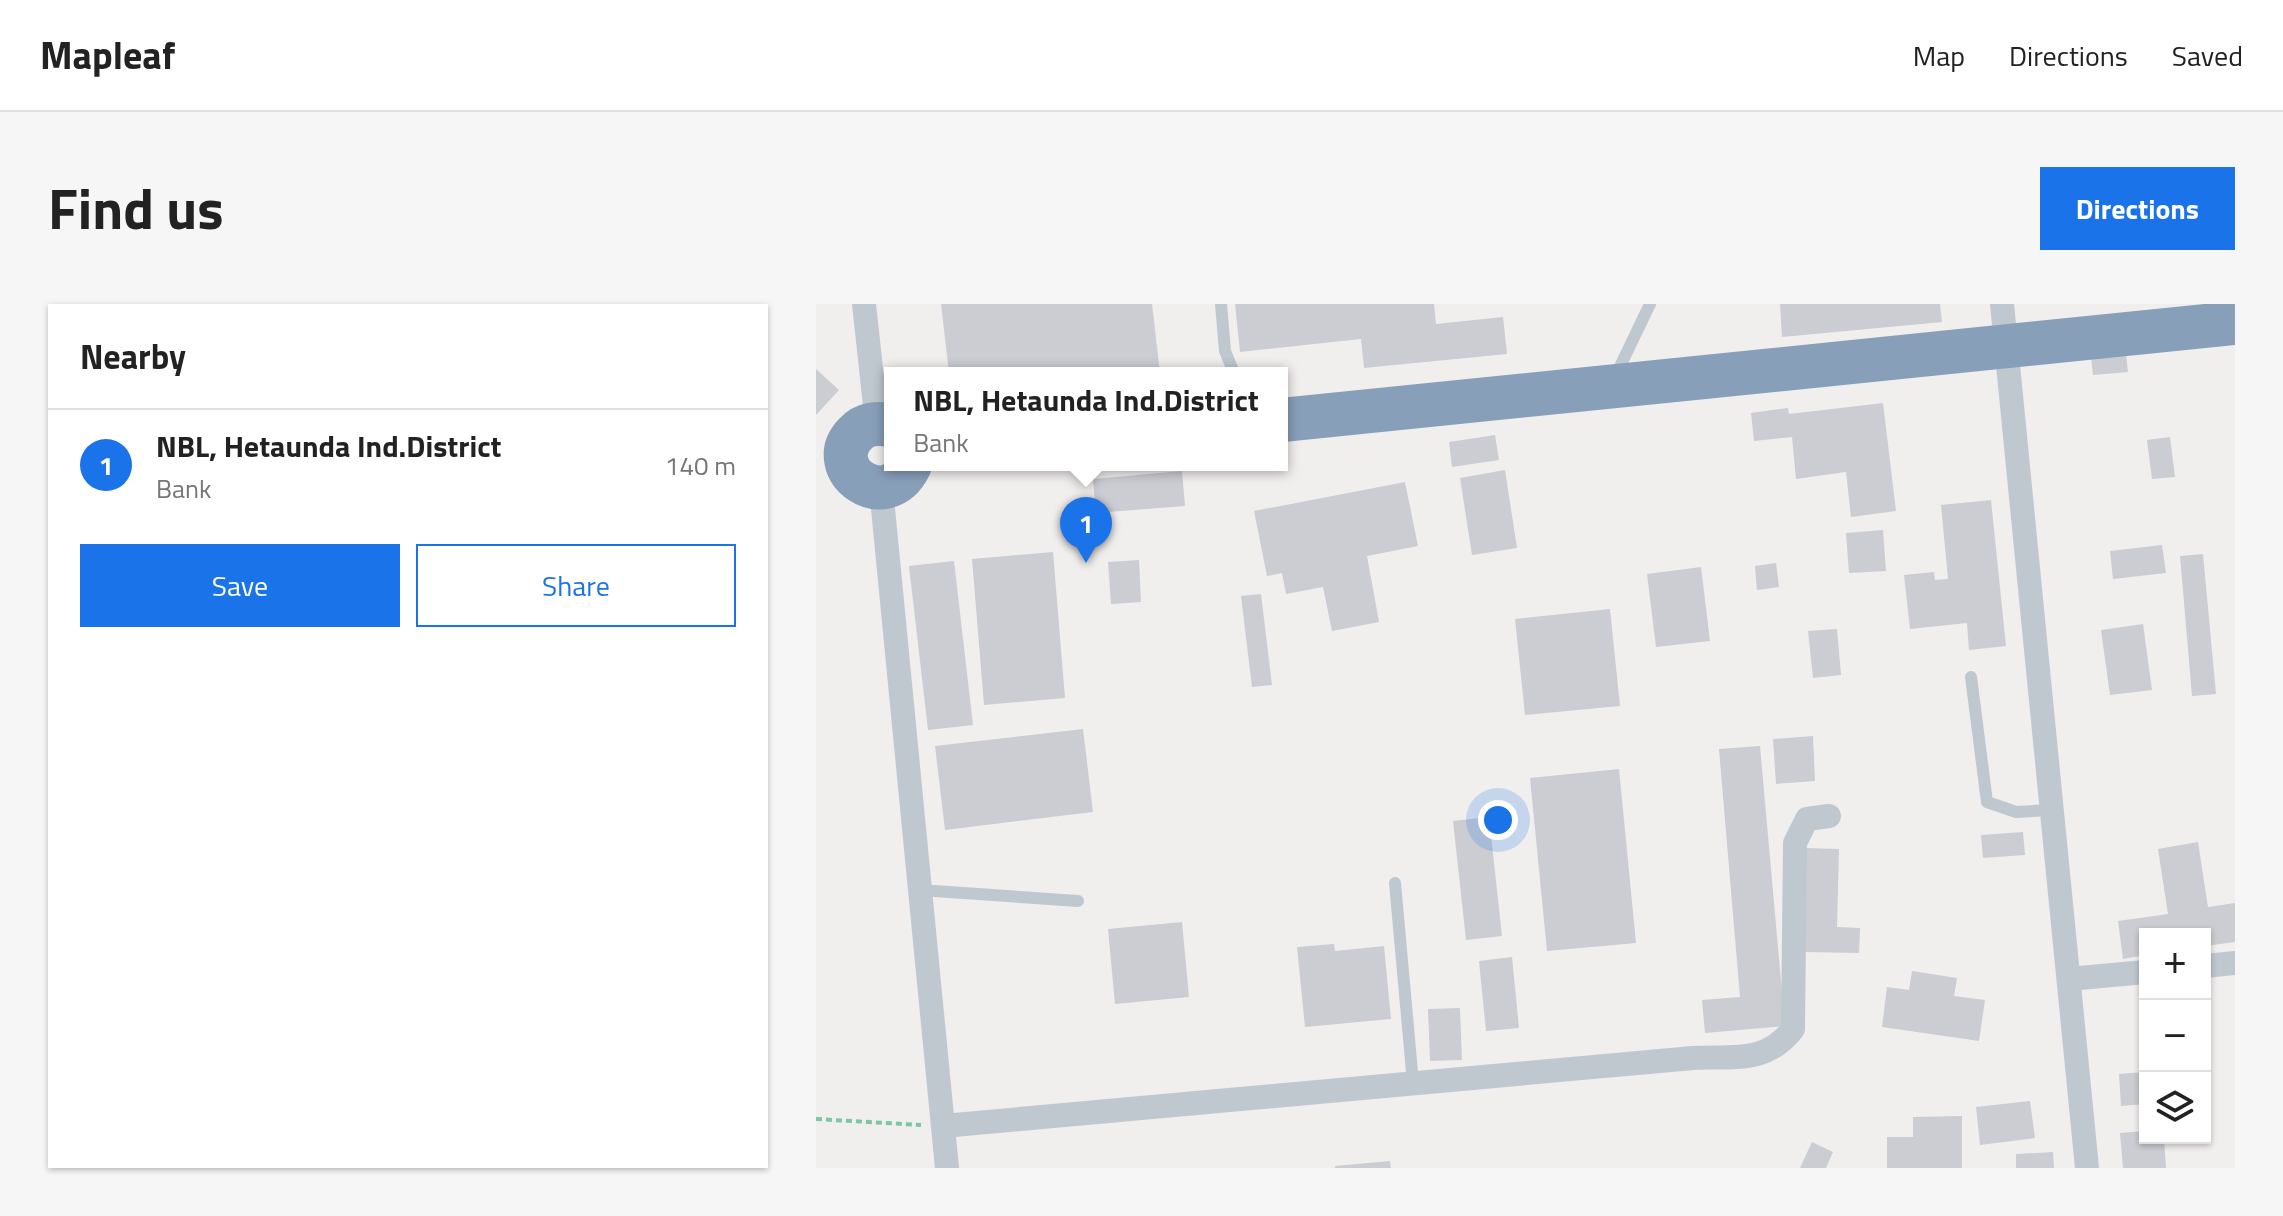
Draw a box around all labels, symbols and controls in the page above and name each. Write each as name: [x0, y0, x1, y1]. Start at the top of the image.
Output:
text: Mapleaf: [40, 26, 175, 84]
text: Map: [1913, 34, 1965, 77]
text: Directions: [2009, 34, 2128, 77]
text: Saved: [2172, 34, 2243, 77]
text: Find us: [48, 166, 224, 251]
button: Directions: [2040, 167, 2235, 250]
text: Nearby: [80, 330, 186, 382]
popup: [884, 367, 1288, 471]
text: NBL, Hetaunda Ind.District: [913, 377, 1259, 423]
text: NBL, Hetaunda Ind.District: [156, 423, 501, 469]
text: Bank: [913, 423, 969, 462]
text: 1: [99, 446, 113, 485]
text: 140 m: [665, 446, 736, 485]
text: Bank: [156, 469, 211, 508]
pin: 1: [1060, 497, 1112, 563]
button: Save: [80, 544, 400, 627]
button: Share: [416, 544, 736, 627]
your location: [1478, 800, 1518, 840]
map controls: [2139, 928, 2211, 1144]
button: +: [2139, 928, 2211, 1000]
button: −: [2139, 1000, 2211, 1072]
button: layers: [2139, 1072, 2211, 1144]

